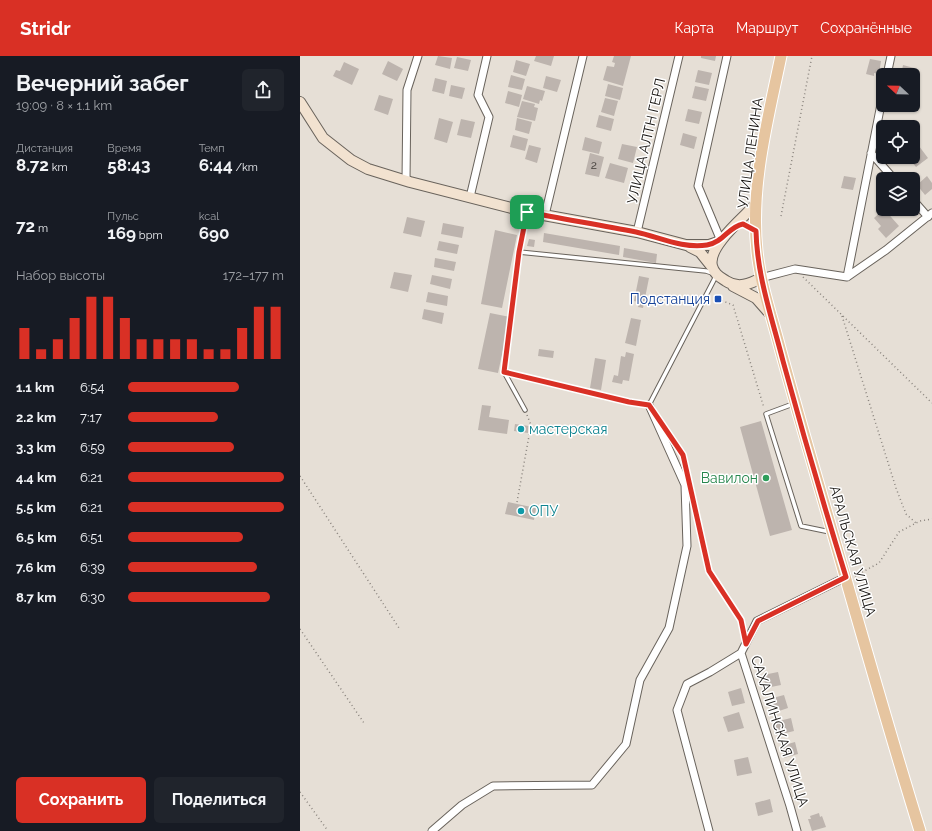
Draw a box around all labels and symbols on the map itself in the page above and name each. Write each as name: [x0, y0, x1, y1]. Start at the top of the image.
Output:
north arrow: [876, 68, 920, 112]
street label: УЛИЦА АЛТН ГЕРЛ: [624, 77, 668, 205]
street label: УЛИЦА ЛЕНИНА: [734, 96, 766, 209]
house number: 2: [591, 158, 597, 172]
pin: [510, 195, 544, 229]
place label: Подстанция: [630, 291, 710, 307]
marker: Подстанция: [713, 294, 723, 304]
place label: мастерская: [529, 421, 607, 437]
marker: мастерская: [516, 424, 526, 434]
place label: Вавилон: [701, 470, 758, 486]
marker: Вавилон: [761, 473, 771, 483]
street label: АРАЛЬСКАЯ УЛИЦА: [827, 484, 879, 619]
place label: ОПУ: [529, 503, 559, 519]
marker: ОПУ: [516, 506, 526, 516]
street label: САХАЛИНСКАЯ УЛИЦА: [748, 653, 812, 809]

